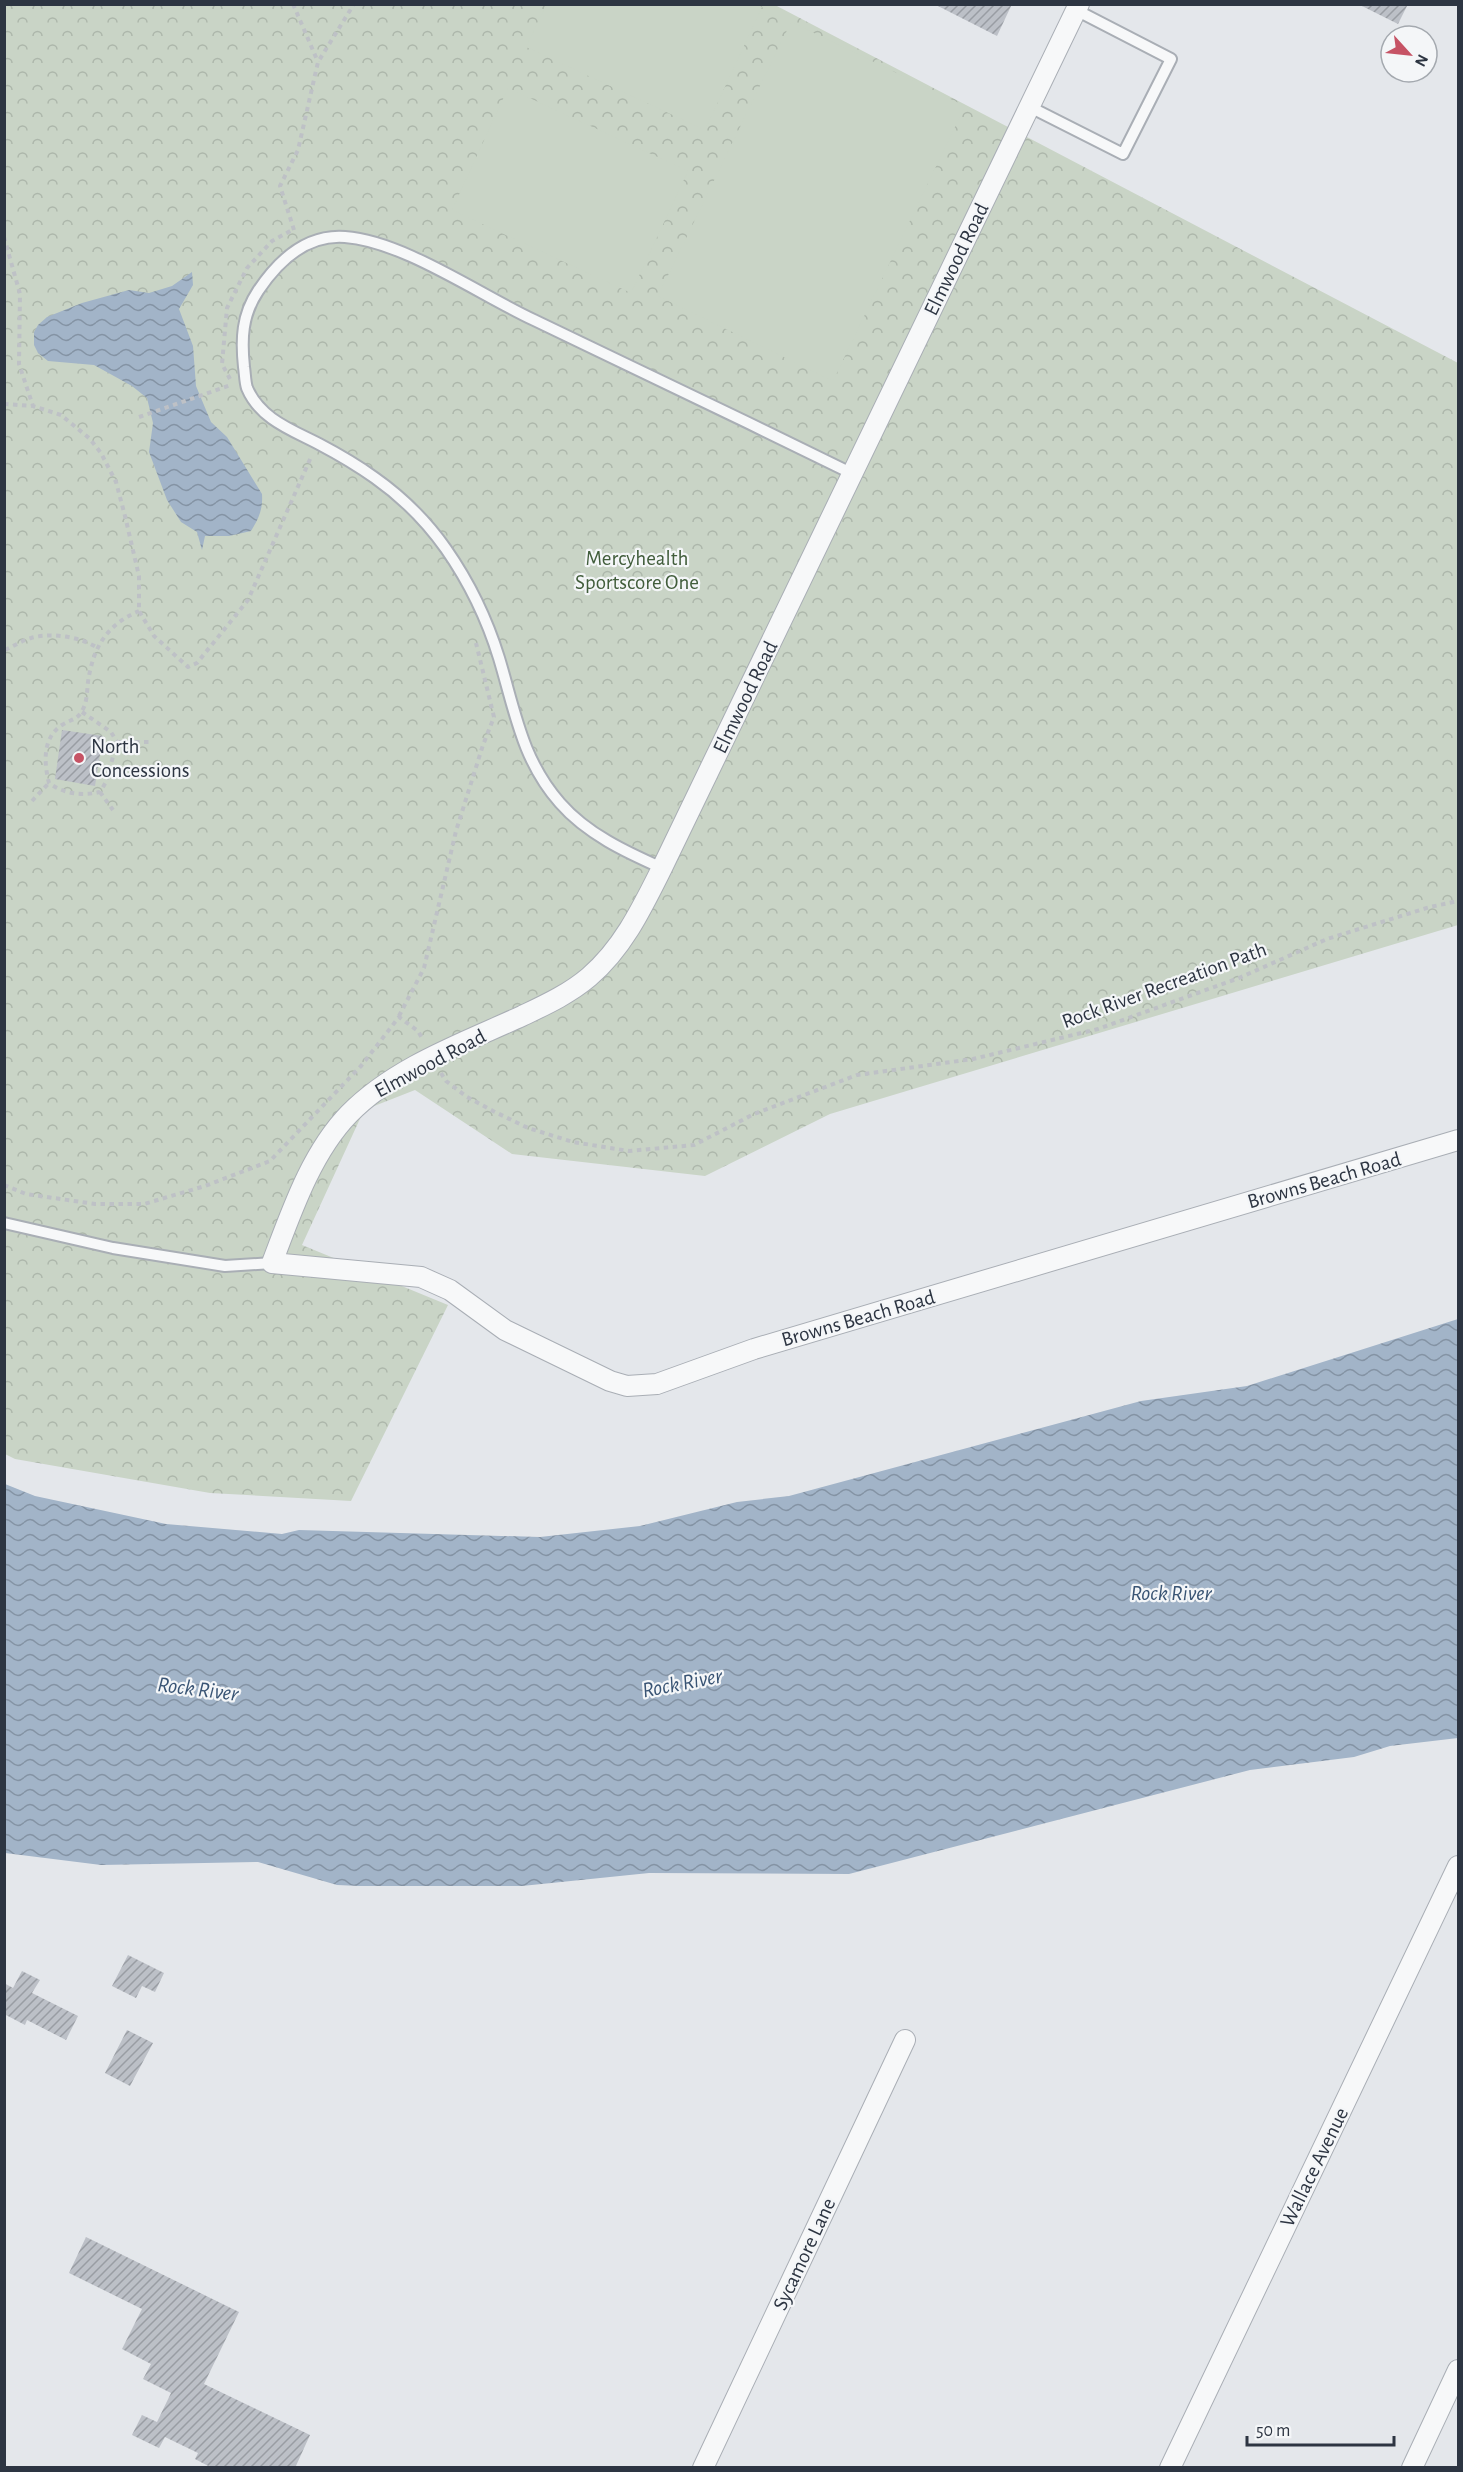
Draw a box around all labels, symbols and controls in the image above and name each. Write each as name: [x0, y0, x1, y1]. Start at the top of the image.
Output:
north arrow: [1379, 24, 1439, 84]
text: N: [1412, 52, 1431, 69]
street label: Elmwood Road: [920, 200, 993, 319]
park label: Mercyhealth Sportscore One: [575, 548, 699, 593]
street label: Elmwood Road: [709, 638, 782, 757]
place label: North Concessions: [91, 736, 190, 781]
marker: North Concessions: [72, 751, 86, 765]
street label: Rock River Recreation Path: [1059, 939, 1269, 1032]
street label: Elmwood Road: [371, 1025, 489, 1101]
street label: Browns Beach Road: [1245, 1148, 1403, 1212]
street label: Browns Beach Road: [779, 1286, 937, 1350]
water label: Rock River: [1130, 1582, 1212, 1604]
water label: Rock River: [640, 1664, 725, 1702]
water label: Rock River: [156, 1673, 240, 1705]
street label: Wallace Avenue: [1277, 2104, 1352, 2230]
street label: Sycamore Lane: [769, 2195, 840, 2314]
scale bar: [1247, 2409, 1394, 2447]
text: 50 m: [1256, 2422, 1290, 2440]

